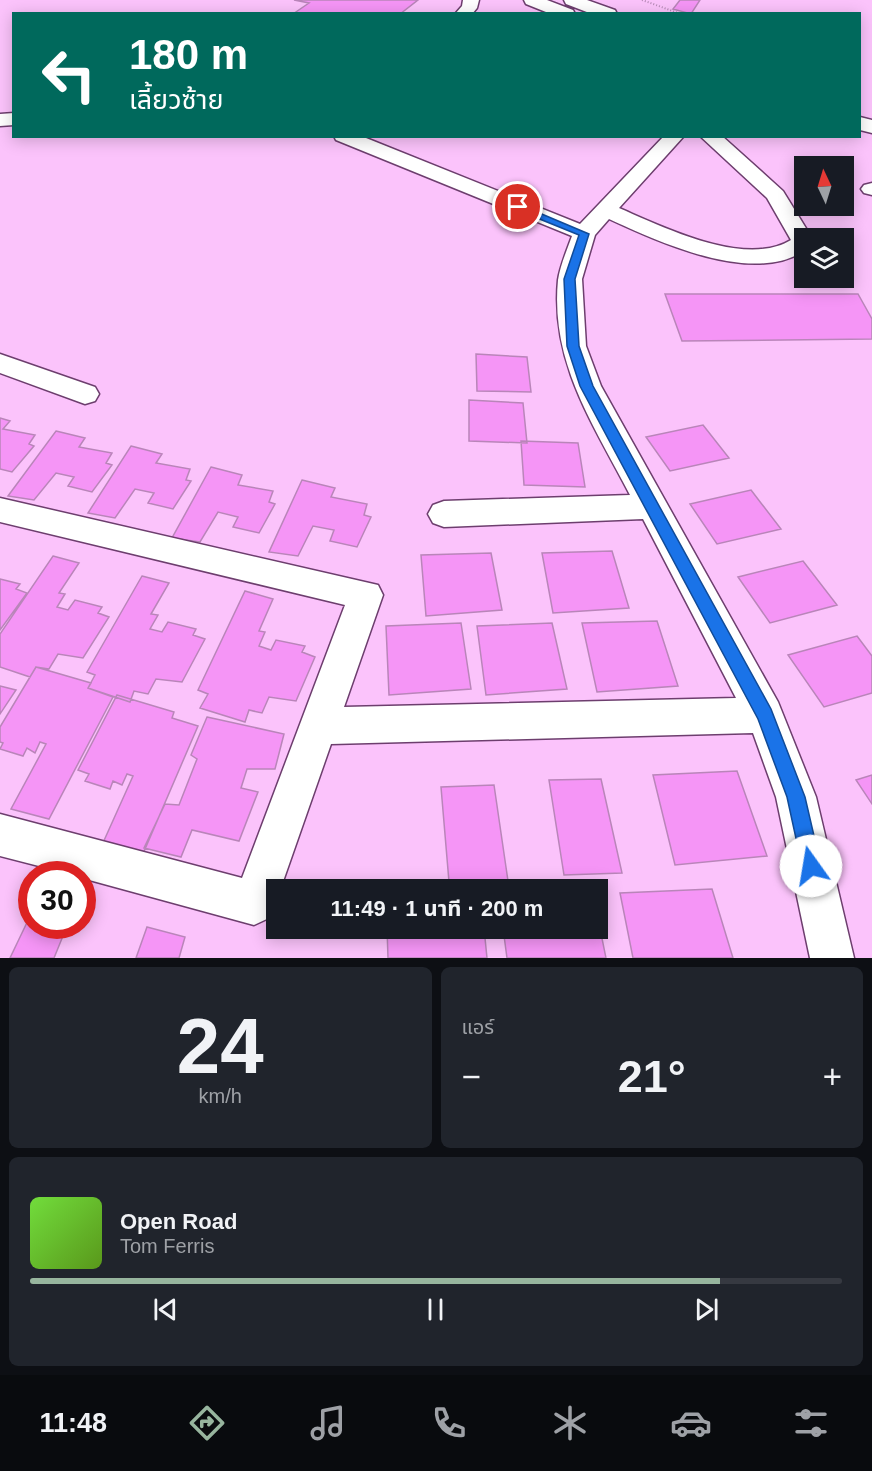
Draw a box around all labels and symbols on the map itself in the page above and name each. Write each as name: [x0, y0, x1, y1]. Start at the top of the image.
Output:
north arrow: [794, 156, 854, 216]
pin: [492, 181, 543, 232]
position arrow: [779, 834, 843, 898]
speed limit sign: 30: [18, 861, 96, 939]

